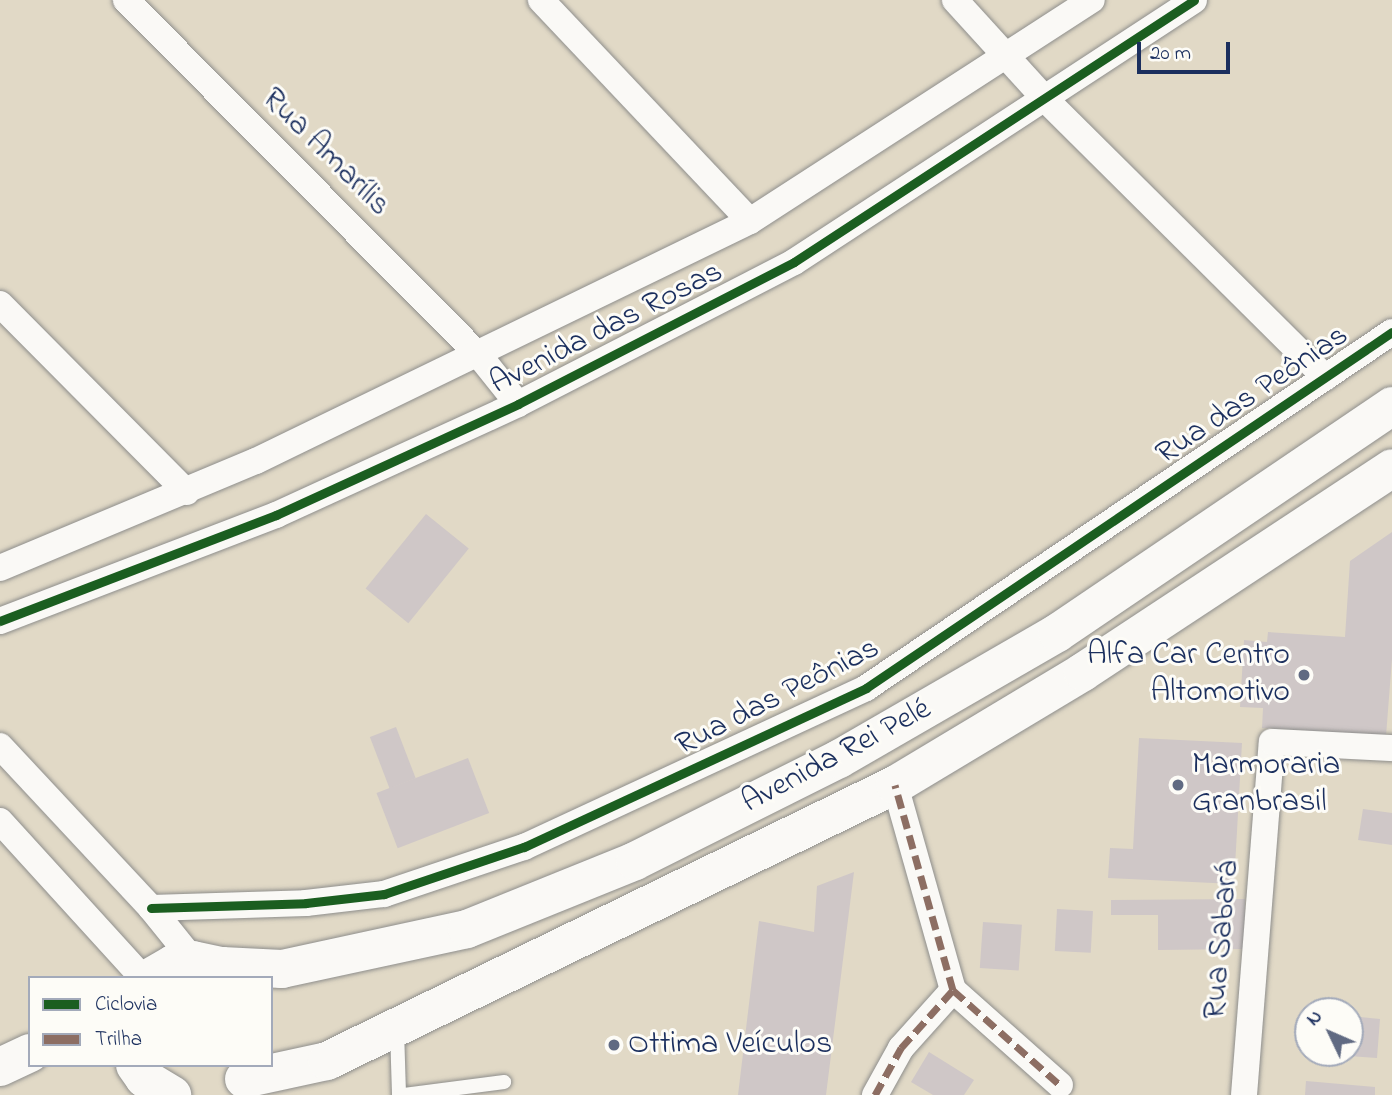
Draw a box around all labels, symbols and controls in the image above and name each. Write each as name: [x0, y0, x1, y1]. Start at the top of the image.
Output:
scale bar: [1140, 28, 1233, 72]
text: 20 m: [1150, 39, 1191, 69]
street label: Rua Amarílis: [253, 81, 397, 225]
street label: Avenida das Rosas: [484, 254, 730, 404]
street label: Rua das Peônias: [1150, 318, 1356, 474]
street label: Rua das Peônias: [670, 630, 886, 766]
place label: Alfa Car Centro Altomotivo: [1087, 638, 1290, 713]
marker: Alfa Car Centro Altomotivo: [1296, 667, 1312, 683]
street label: Avenida Rei Pelé: [736, 691, 938, 823]
place label: Marmoraria Granbrasil: [1192, 748, 1340, 823]
marker: Marmoraria Granbrasil: [1170, 777, 1186, 793]
street label: Rua Sabará: [1197, 859, 1249, 1021]
legend: [28, 976, 273, 1067]
text: Ciclovia: [95, 990, 157, 1020]
north arrow: [1294, 997, 1364, 1067]
text: N: [1301, 1004, 1329, 1032]
text: Trilha: [95, 1025, 142, 1055]
place label: Ottima Veículos: [628, 1026, 832, 1064]
marker: Ottima Veículos: [606, 1037, 622, 1053]

